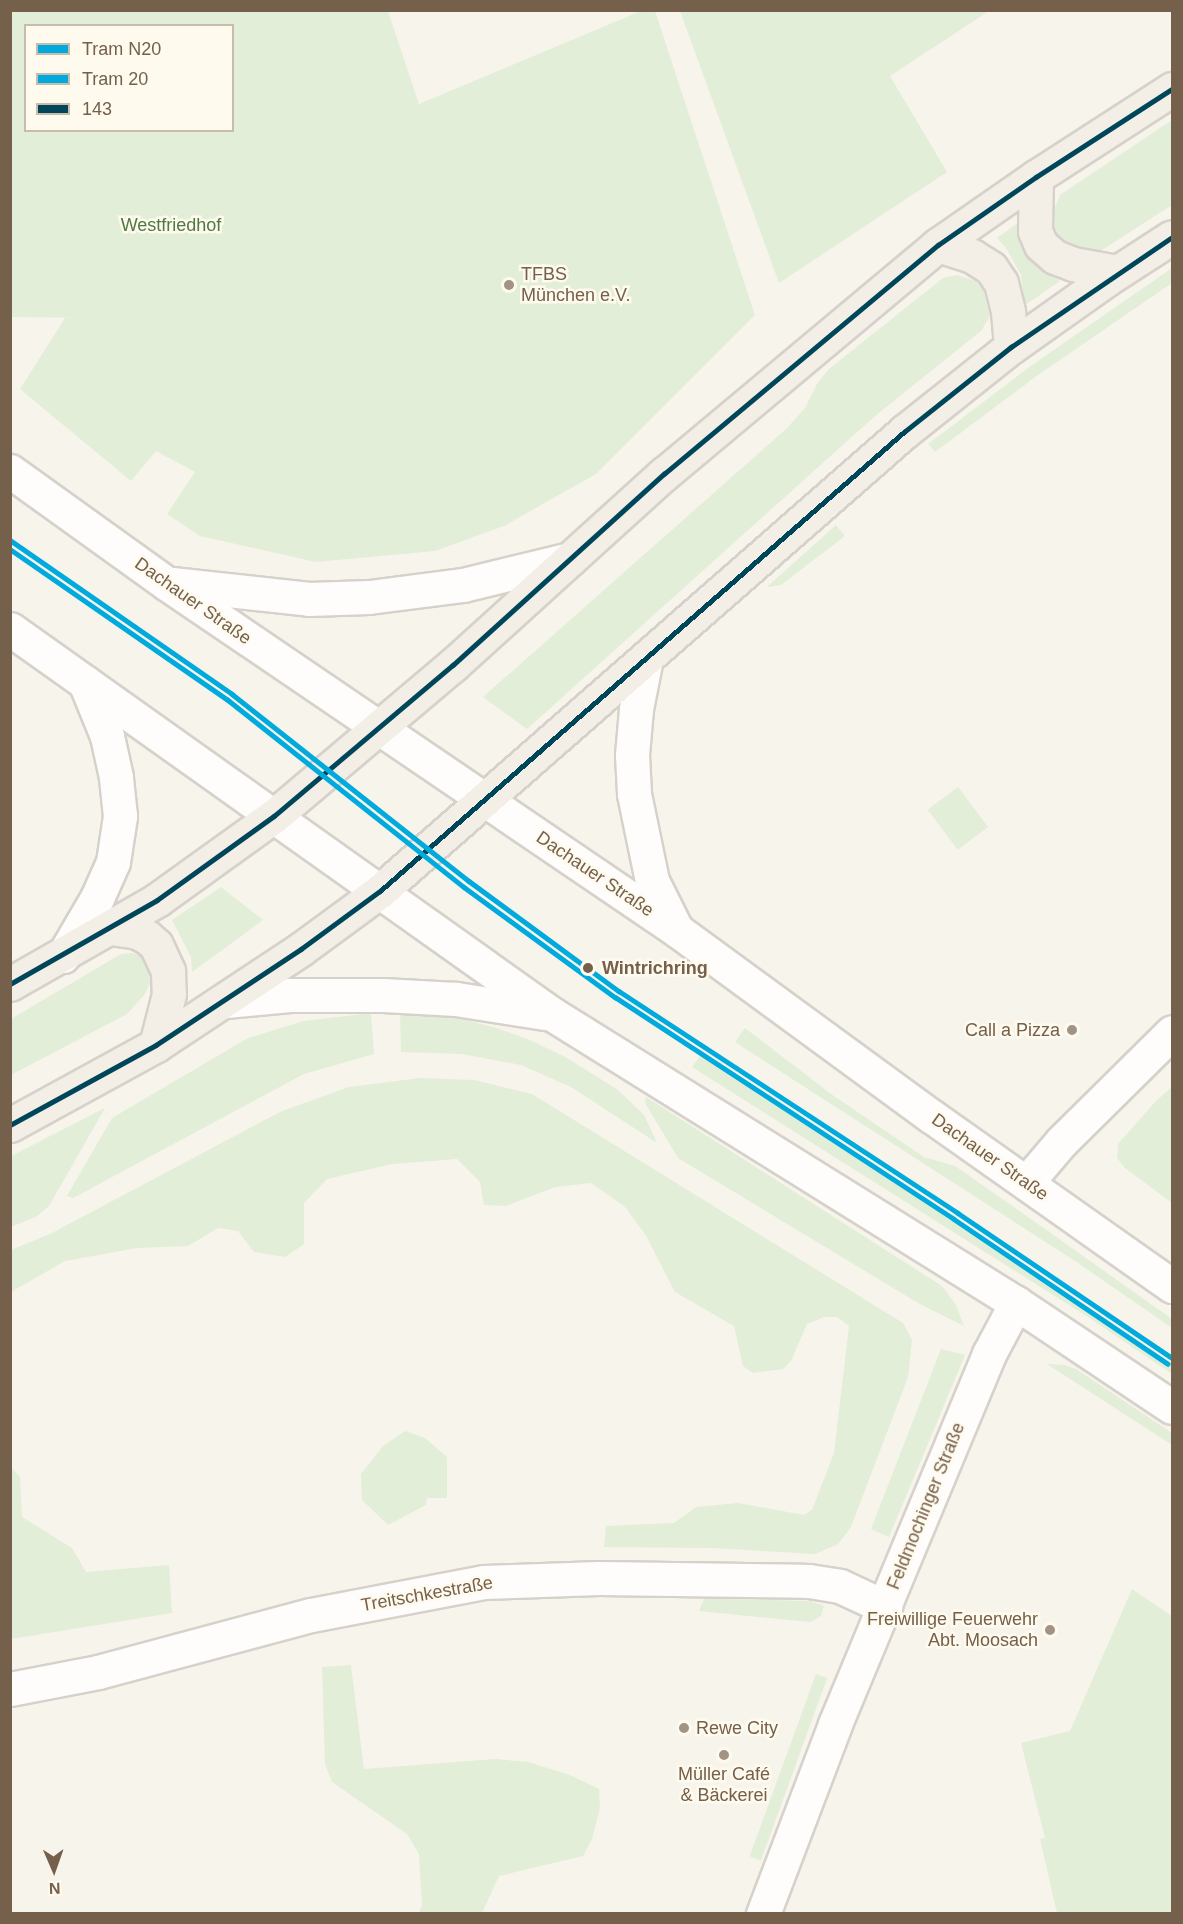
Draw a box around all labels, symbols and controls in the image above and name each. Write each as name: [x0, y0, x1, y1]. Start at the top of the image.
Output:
legend: [24, 24, 234, 132]
text: Tram N20: [82, 39, 161, 59]
text: Tram 20: [82, 69, 148, 89]
text: 143: [82, 99, 112, 119]
park label: Westfriedhof: [121, 214, 221, 236]
place label: TFBS München e.V.: [521, 264, 630, 306]
marker: TFBS München e.V.: [502, 278, 516, 292]
street label: Dachauer Straße: [131, 553, 255, 649]
street label: Dachauer Straße: [532, 827, 658, 921]
place label: Wintrichring: [602, 957, 708, 979]
marker: Wintrichring: [579, 959, 597, 977]
place label: Call a Pizza: [965, 1019, 1060, 1041]
marker: Call a Pizza: [1065, 1023, 1079, 1037]
street label: Dachauer Straße: [928, 1109, 1052, 1205]
street label: Feldmochinger Straße: [883, 1419, 969, 1593]
street label: Treitschkestraße: [359, 1572, 495, 1616]
place label: Freiwillige Feuerwehr Abt. Moosach: [867, 1609, 1038, 1652]
marker: Freiwillige Feuerwehr Abt. Moosach: [1043, 1623, 1057, 1637]
place label: Rewe City: [696, 1717, 778, 1739]
marker: Rewe City: [677, 1721, 691, 1735]
marker: Müller Café & Bäckerei: [717, 1748, 731, 1762]
place label: Müller Café & Bäckerei: [678, 1764, 770, 1806]
north arrow: [24, 1840, 84, 1900]
text: N: [49, 1880, 61, 1897]

